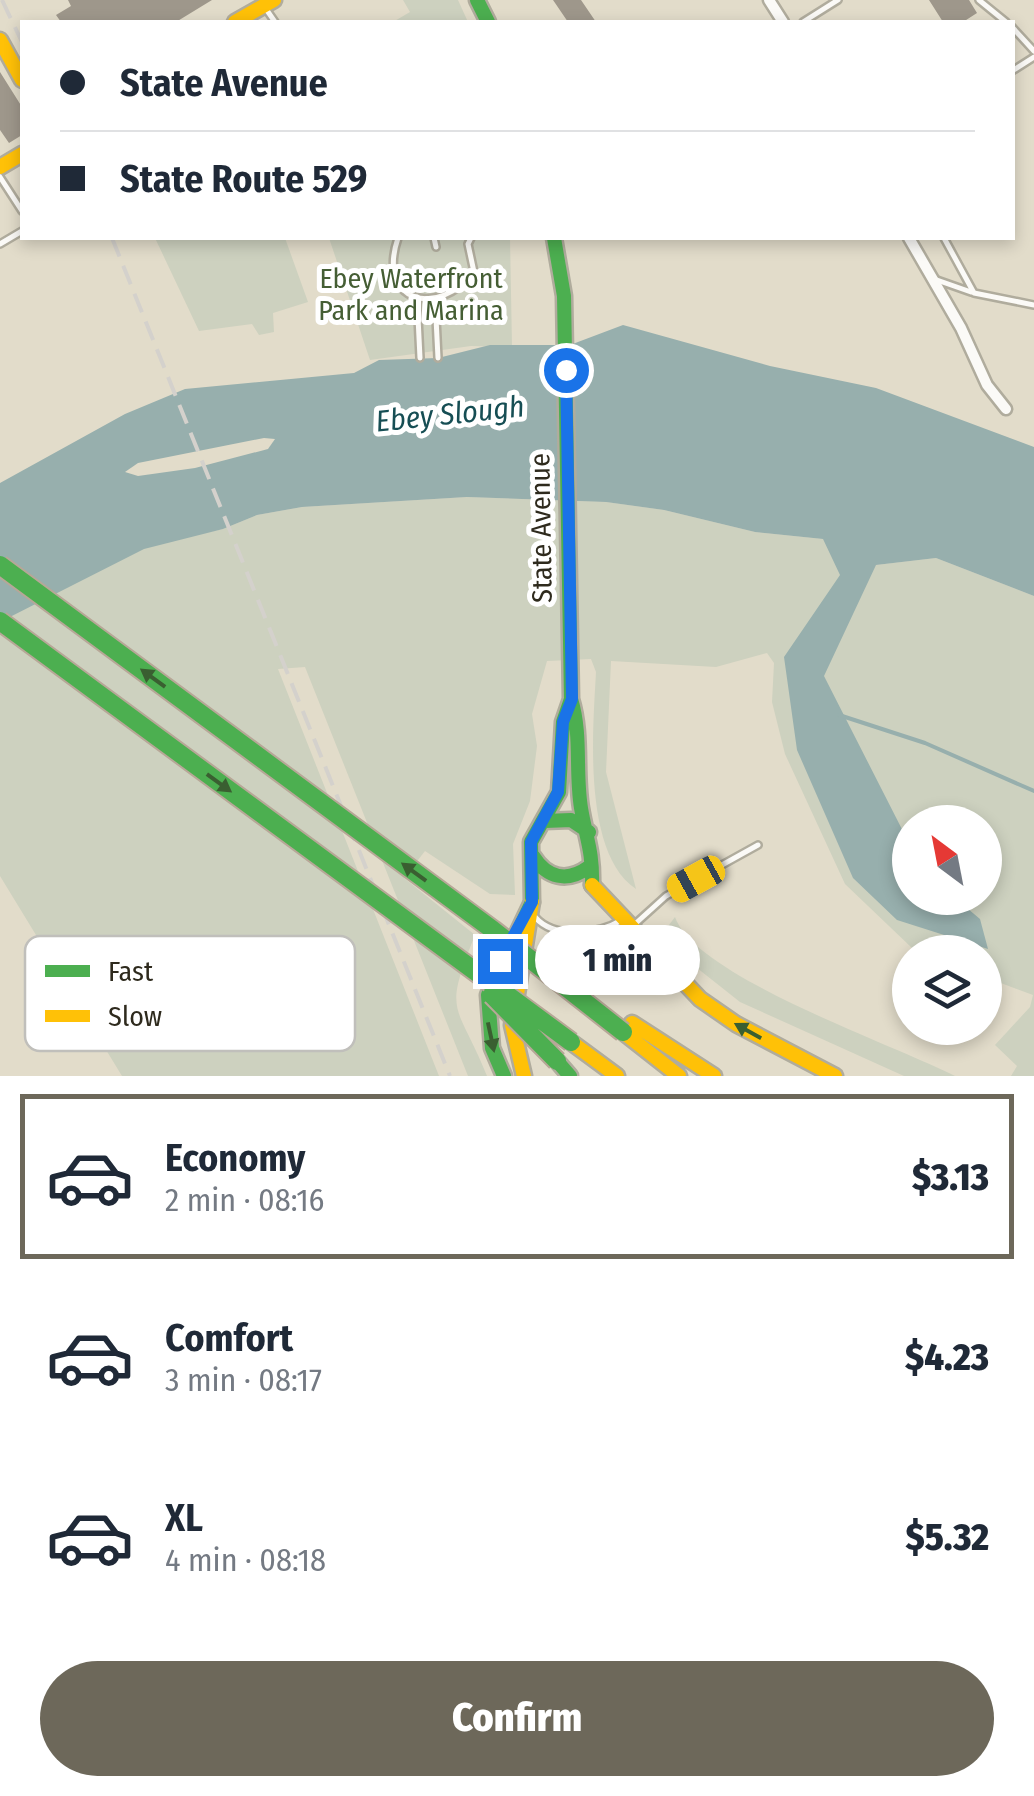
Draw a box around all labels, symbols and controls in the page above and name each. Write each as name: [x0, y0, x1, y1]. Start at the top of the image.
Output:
text: State Avenue: [120, 60, 328, 106]
text: State Route 529: [120, 156, 367, 202]
park label: Ebey Waterfront Park and Marina: [318, 262, 504, 327]
route start: [544, 348, 589, 393]
water label: Ebey Slough: [374, 388, 526, 440]
street label: State Avenue: [523, 453, 559, 603]
one-way arrow: [140, 669, 166, 689]
one-way arrow: [206, 773, 232, 793]
north arrow: [892, 805, 1002, 915]
map controls: [892, 805, 1002, 1045]
car: [662, 851, 730, 907]
one-way arrow: [401, 862, 427, 882]
callout: 1 min: [535, 926, 700, 996]
button: layers: [892, 935, 1002, 1045]
legend: [25, 936, 355, 1051]
route end: [478, 939, 523, 984]
text: 1 min: [583, 941, 652, 979]
text: Fast: [108, 955, 154, 988]
text: Slow: [108, 1000, 162, 1033]
one-way arrow: [483, 1022, 499, 1053]
one-way arrow: [734, 1023, 763, 1040]
icon: car: [45, 1132, 135, 1222]
text: Economy: [165, 1135, 305, 1181]
text: $3.13: [912, 1154, 989, 1200]
text: 2 min · 08:16: [165, 1181, 325, 1219]
icon: car: [45, 1312, 135, 1402]
text: Comfort: [165, 1315, 293, 1361]
text: $4.23: [905, 1334, 989, 1380]
text: 3 min · 08:17: [165, 1361, 322, 1399]
icon: car: [45, 1492, 135, 1582]
text: XL: [165, 1495, 203, 1541]
text: $5.32: [906, 1514, 989, 1560]
text: 4 min · 08:18: [165, 1541, 326, 1579]
button: Confirm: [40, 1661, 994, 1776]

